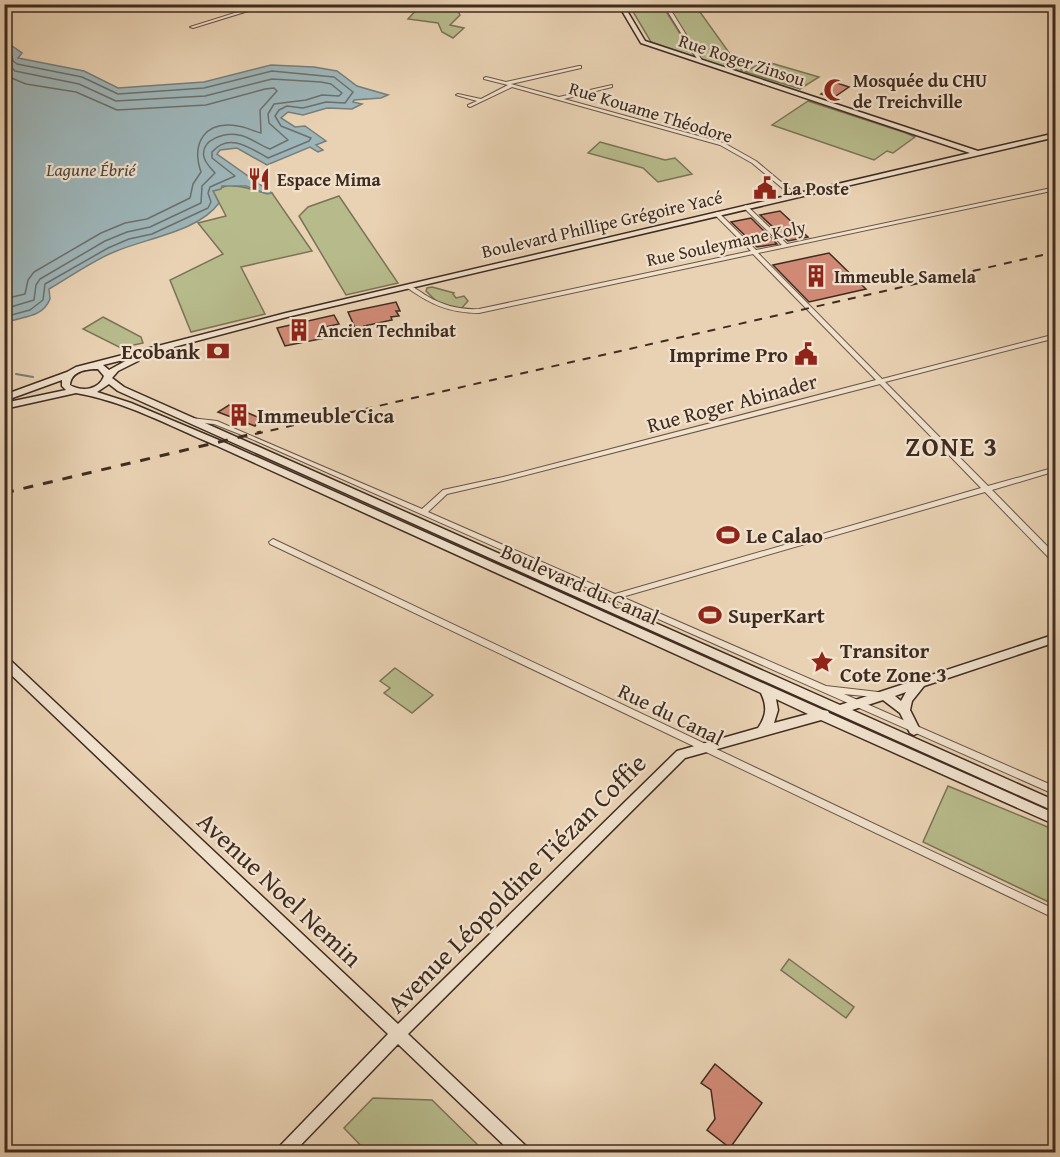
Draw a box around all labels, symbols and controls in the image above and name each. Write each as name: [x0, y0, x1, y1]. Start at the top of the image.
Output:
street label: Rue Roger Zinsou: [675, 27, 809, 93]
place label: Mosquée du CHU de Treichville: [853, 67, 987, 115]
street label: Rue Kouame Théodore: [566, 74, 736, 150]
mosque icon: Mosquée du CHU de Treichville: [822, 77, 848, 103]
water label: Lagune Ébrié: [45, 156, 137, 183]
restaurant icon: Espace Mima: [246, 166, 272, 192]
place label: Espace Mima: [277, 166, 381, 193]
public building icon: La Poste: [752, 175, 778, 201]
place label: La Poste: [783, 175, 849, 202]
street label: Boulevard Phillipe Grégoire Yacé: [479, 183, 725, 265]
street label: Rue Souleymane Koly: [644, 213, 808, 273]
building icon: Immeuble Samela: [803, 263, 829, 289]
place label: Immeuble Samela: [834, 263, 977, 290]
building icon: Ancien Technibat: [286, 317, 312, 343]
place label: Ancien Technibat: [317, 317, 456, 344]
place label: Ecobank: [121, 336, 201, 367]
bank icon: Ecobank: [205, 338, 231, 364]
place label: Imprime Pro: [669, 339, 788, 370]
public building icon: Imprime Pro: [793, 341, 819, 367]
street label: Rue Roger Abinader: [643, 365, 821, 441]
place label: Immeuble Cica: [257, 400, 394, 431]
building icon: Immeuble Cica: [226, 402, 252, 428]
district label: ZONE 3: [905, 426, 999, 466]
place label: Le Calao: [746, 520, 823, 551]
sports icon: Le Calao: [715, 522, 741, 548]
street label: Boulevard du Canal: [496, 535, 664, 633]
place label: SuperKart: [728, 600, 825, 631]
sports icon: SuperKart: [697, 602, 723, 628]
place label: Transitor Cote Zone 3: [840, 635, 947, 690]
place icon: Transitor Cote Zone 3: [809, 649, 835, 675]
street label: Rue du Canal: [613, 675, 729, 753]
street label: Avenue Léopoldine Tiézan Coffie: [377, 744, 655, 1022]
street label: Avenue Noel Nemin: [189, 802, 372, 976]

